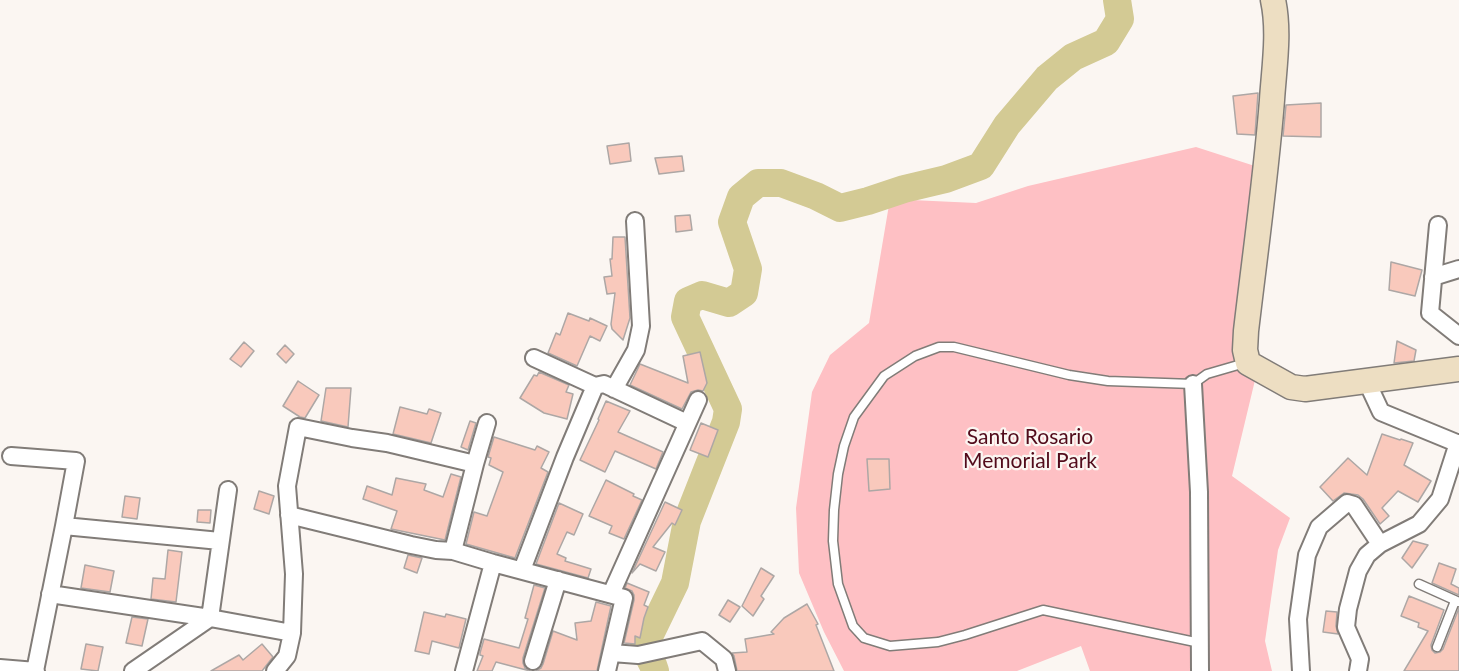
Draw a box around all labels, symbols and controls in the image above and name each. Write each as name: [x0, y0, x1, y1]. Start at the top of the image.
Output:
park label: Santo Rosario Memorial Park: [963, 424, 1097, 474]

